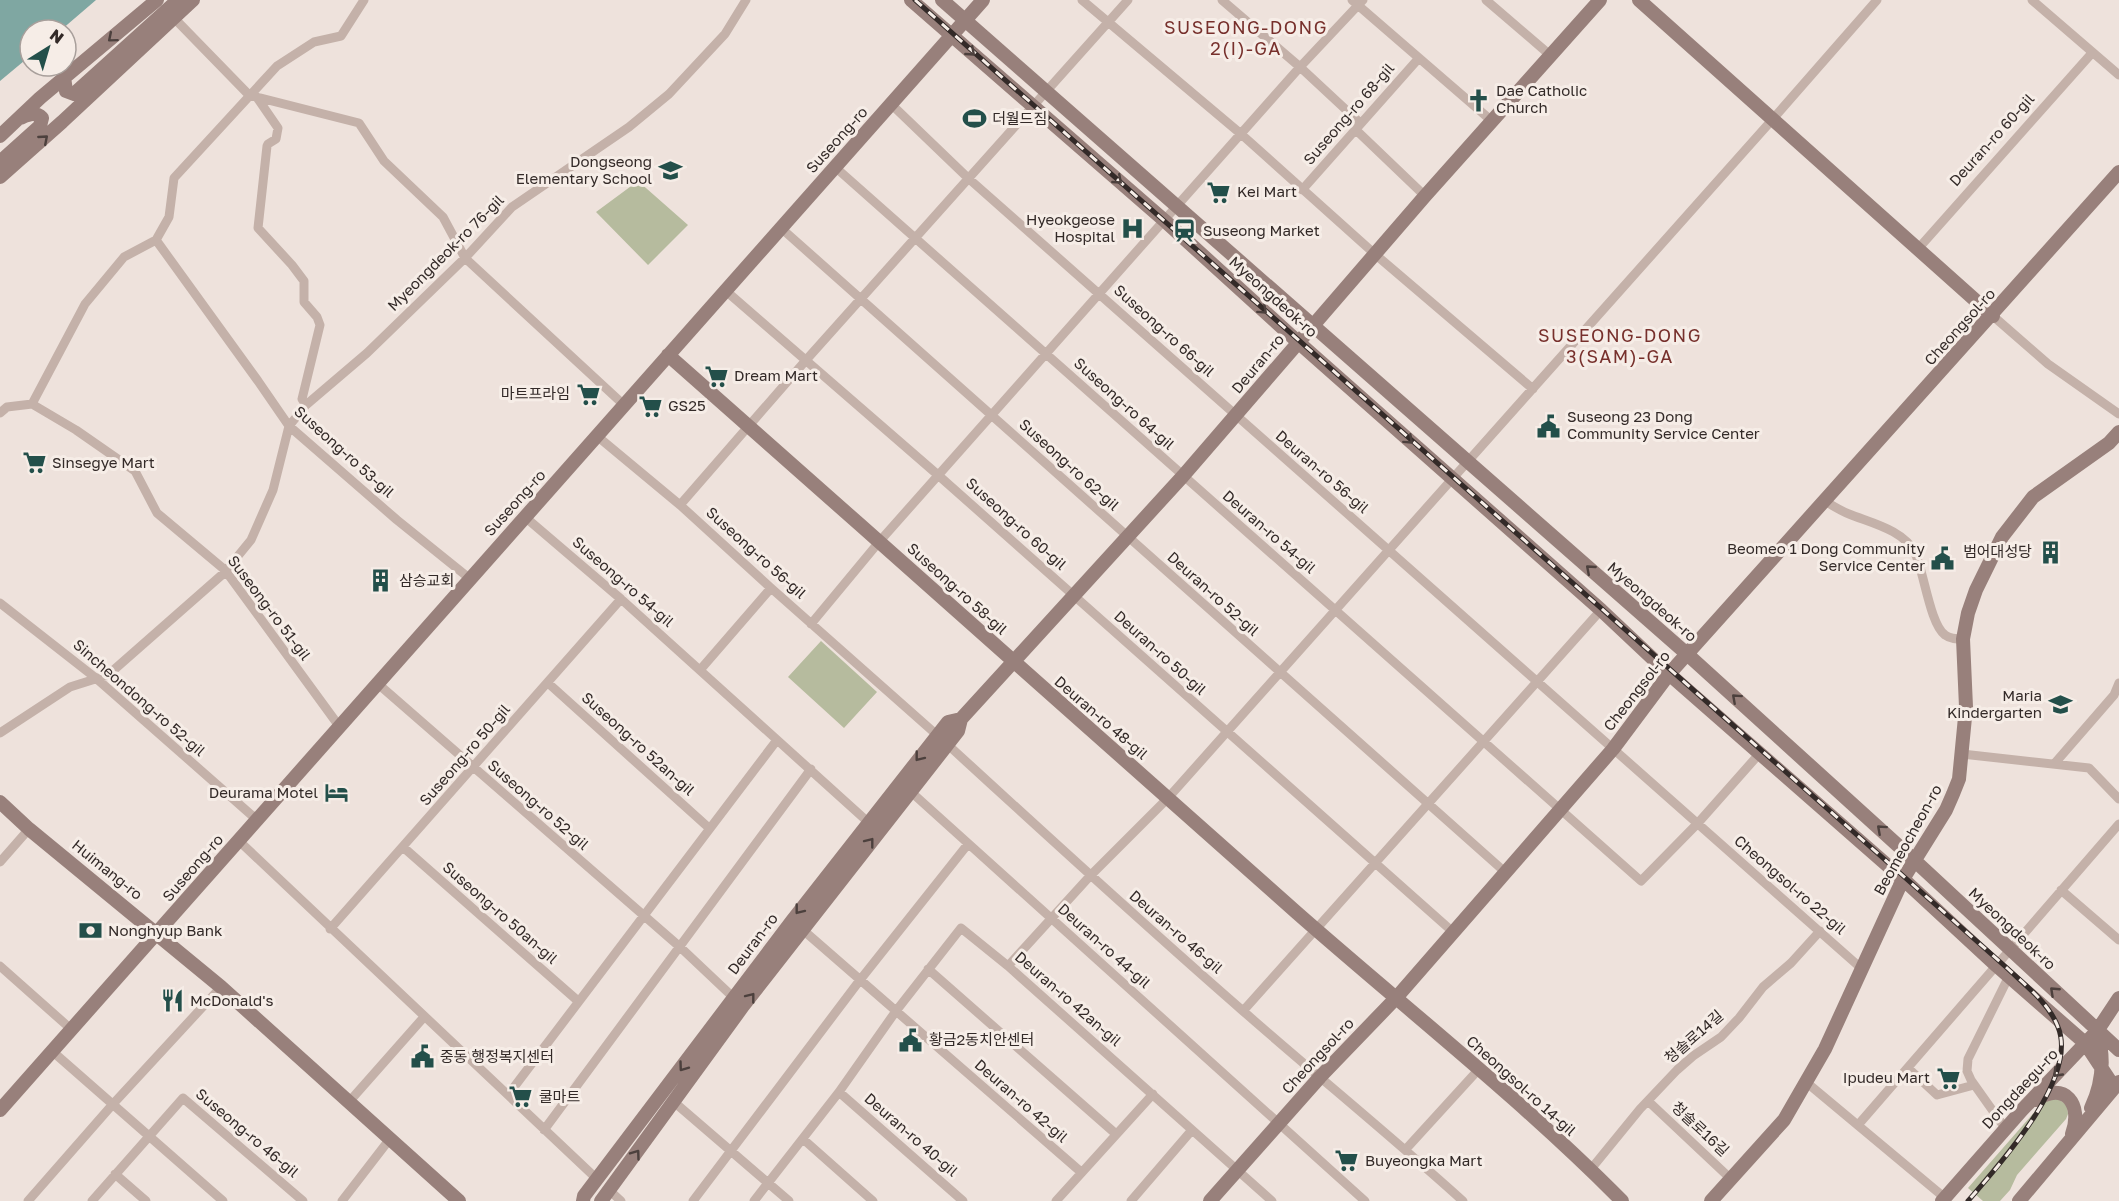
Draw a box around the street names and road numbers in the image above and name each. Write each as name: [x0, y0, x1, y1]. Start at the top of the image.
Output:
street label: Suseong-ro 68-gil: [1299, 59, 1397, 168]
street label: Deuran-ro 60-gil: [1945, 89, 2038, 189]
street label: Suseong-ro: [802, 102, 871, 176]
street label: Myeongdeok-ro 76-gil: [383, 190, 507, 314]
street label: Myeongdeok-ro: [1226, 252, 1321, 341]
street label: Suseong-ro 66-gil: [1111, 280, 1219, 380]
street label: Cheongsol-ro: [1920, 284, 1998, 368]
street label: Deuran-ro: [1227, 330, 1287, 397]
street label: Suseong-ro 64-gil: [1071, 353, 1179, 453]
street label: Suseong-ro 53-gil: [291, 402, 398, 501]
street label: Suseong-ro 62-gil: [1016, 415, 1124, 514]
street label: Deuran-ro 56-gil: [1272, 426, 1373, 517]
street label: Suseong-ro: [480, 465, 549, 539]
street label: Suseong-ro 60-gil: [963, 473, 1071, 573]
street label: Deuran-ro 54-gil: [1219, 486, 1320, 577]
street label: Suseong-ro 56-gil: [703, 503, 811, 602]
street label: Suseong-ro 54-gil: [569, 532, 678, 630]
street label: Suseong-ro 58-gil: [904, 539, 1012, 638]
street label: Deuran-ro 52-gil: [1164, 547, 1263, 639]
street label: Suseong-ro 51-gil: [224, 551, 315, 664]
street label: Myeongdeok-ro: [1604, 558, 1701, 645]
street label: Deuran-ro 50-gil: [1111, 606, 1211, 698]
street label: Sincheondong-ro 52-gil: [70, 635, 210, 760]
street label: Cheongsol-ro: [1599, 647, 1673, 734]
street label: Deuran-ro 48-gil: [1051, 672, 1152, 763]
street label: Suseong-ro 52an-gil: [578, 688, 699, 799]
street label: Suseong-ro 50-gil: [415, 700, 513, 809]
street label: Suseong-ro 52-gil: [484, 755, 593, 853]
street label: Beomeocheon-ro: [1869, 781, 1945, 898]
street label: Suseong-ro: [158, 830, 226, 905]
street label: Cheongsol-ro 22-gil: [1731, 831, 1850, 938]
street label: Huimang-ro: [69, 835, 146, 903]
street label: Suseong-ro 50an-gil: [440, 857, 562, 967]
street label: Myeongdeok-ro: [1965, 883, 2060, 973]
street label: Deuran-ro 46-gil: [1126, 886, 1227, 977]
street label: Deuran-ro 44-gil: [1055, 899, 1155, 992]
street label: Deuran-ro: [723, 909, 781, 978]
street label: Deuran-ro 42an-gil: [1012, 947, 1126, 1049]
street label: 청솔로14길: [1660, 1006, 1726, 1067]
street label: Cheongsol-ro: [1278, 1014, 1357, 1097]
street label: Cheongsol-ro 14-gil: [1463, 1031, 1580, 1139]
street label: Dongdaegu-ro: [1978, 1044, 2061, 1132]
street label: Deuran-ro 42-gil: [971, 1055, 1072, 1146]
street label: Suseong-ro 46-gil: [192, 1084, 303, 1181]
street label: Deuran-ro 40-gil: [861, 1089, 962, 1180]
street label: 청솔로16길: [1668, 1097, 1733, 1159]

